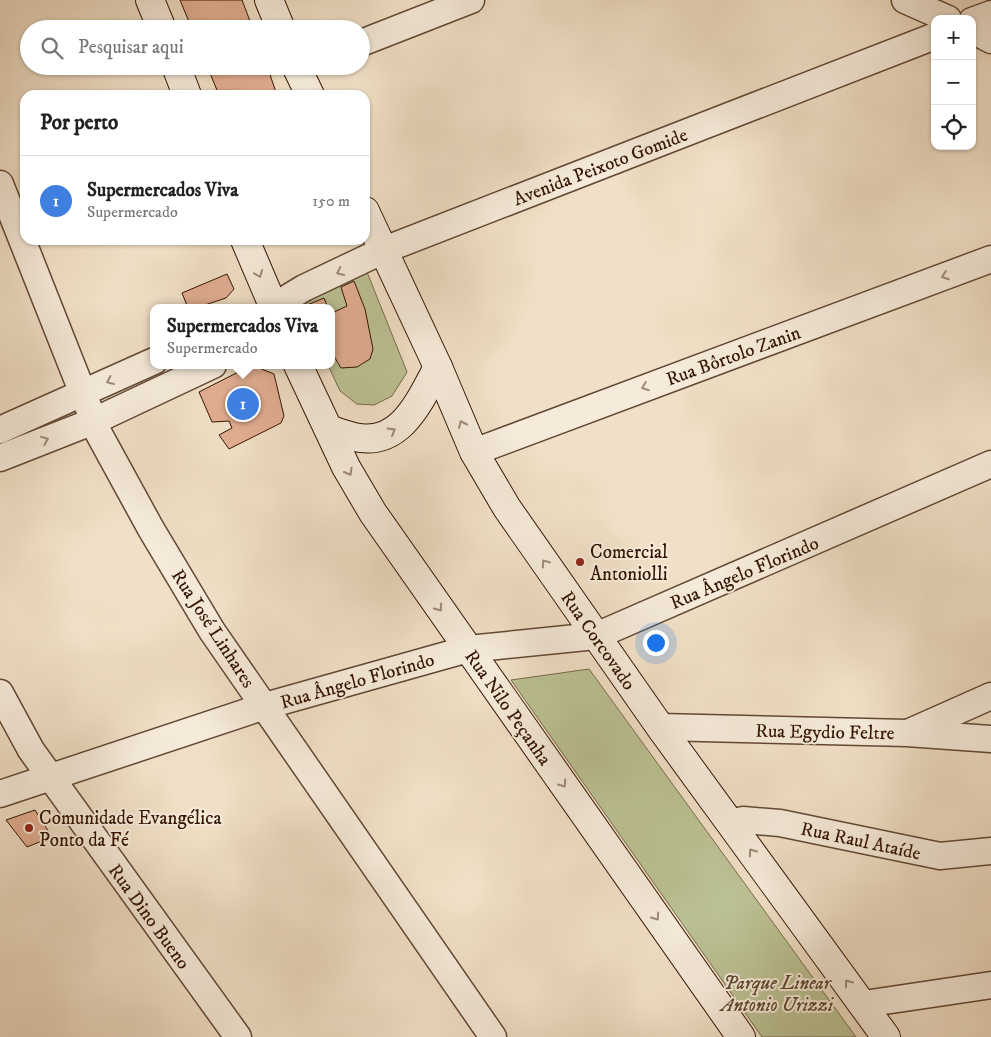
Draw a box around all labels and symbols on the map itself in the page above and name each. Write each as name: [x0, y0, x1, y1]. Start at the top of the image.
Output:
street label: Avenida Peixoto Gomide: [510, 123, 691, 211]
one-way arrow: [336, 265, 345, 276]
one-way arrow: [253, 269, 264, 278]
one-way arrow: [942, 270, 950, 280]
street label: Rua Bôrtolo Zanin: [663, 321, 804, 391]
one-way arrow: [106, 375, 115, 386]
one-way arrow: [642, 381, 650, 391]
pin: 1: [227, 385, 259, 423]
one-way arrow: [458, 420, 469, 429]
one-way arrow: [386, 427, 395, 437]
one-way arrow: [40, 436, 49, 446]
one-way arrow: [343, 467, 353, 476]
street label: Rua Ângelo Florindo: [666, 530, 822, 615]
place label: Comercial Antoniolli: [590, 541, 668, 586]
marker: Comercial Antoniolli: [574, 556, 586, 568]
one-way arrow: [542, 559, 551, 569]
street label: Rua José Linhares: [166, 565, 260, 692]
street label: Rua Corcovado: [555, 587, 640, 695]
one-way arrow: [433, 602, 442, 611]
your location: [643, 630, 669, 656]
street label: Rua Nilo Peçanha: [459, 646, 556, 770]
street label: Rua Ângelo Florindo: [277, 647, 437, 714]
street label: Rua Egydio Feltre: [755, 720, 895, 745]
one-way arrow: [556, 778, 566, 787]
place label: Comunidade Evangélica Ponto da Fé: [39, 807, 221, 852]
street label: Rua Raul Ataíde: [799, 818, 923, 865]
marker: Comunidade Evangélica Ponto da Fé: [23, 822, 35, 834]
one-way arrow: [749, 848, 758, 858]
street label: Rua Dino Bueno: [103, 860, 195, 974]
one-way arrow: [650, 911, 659, 920]
park label: Parque Linear Antonio Urizzi: [719, 972, 834, 1017]
one-way arrow: [845, 979, 854, 989]

